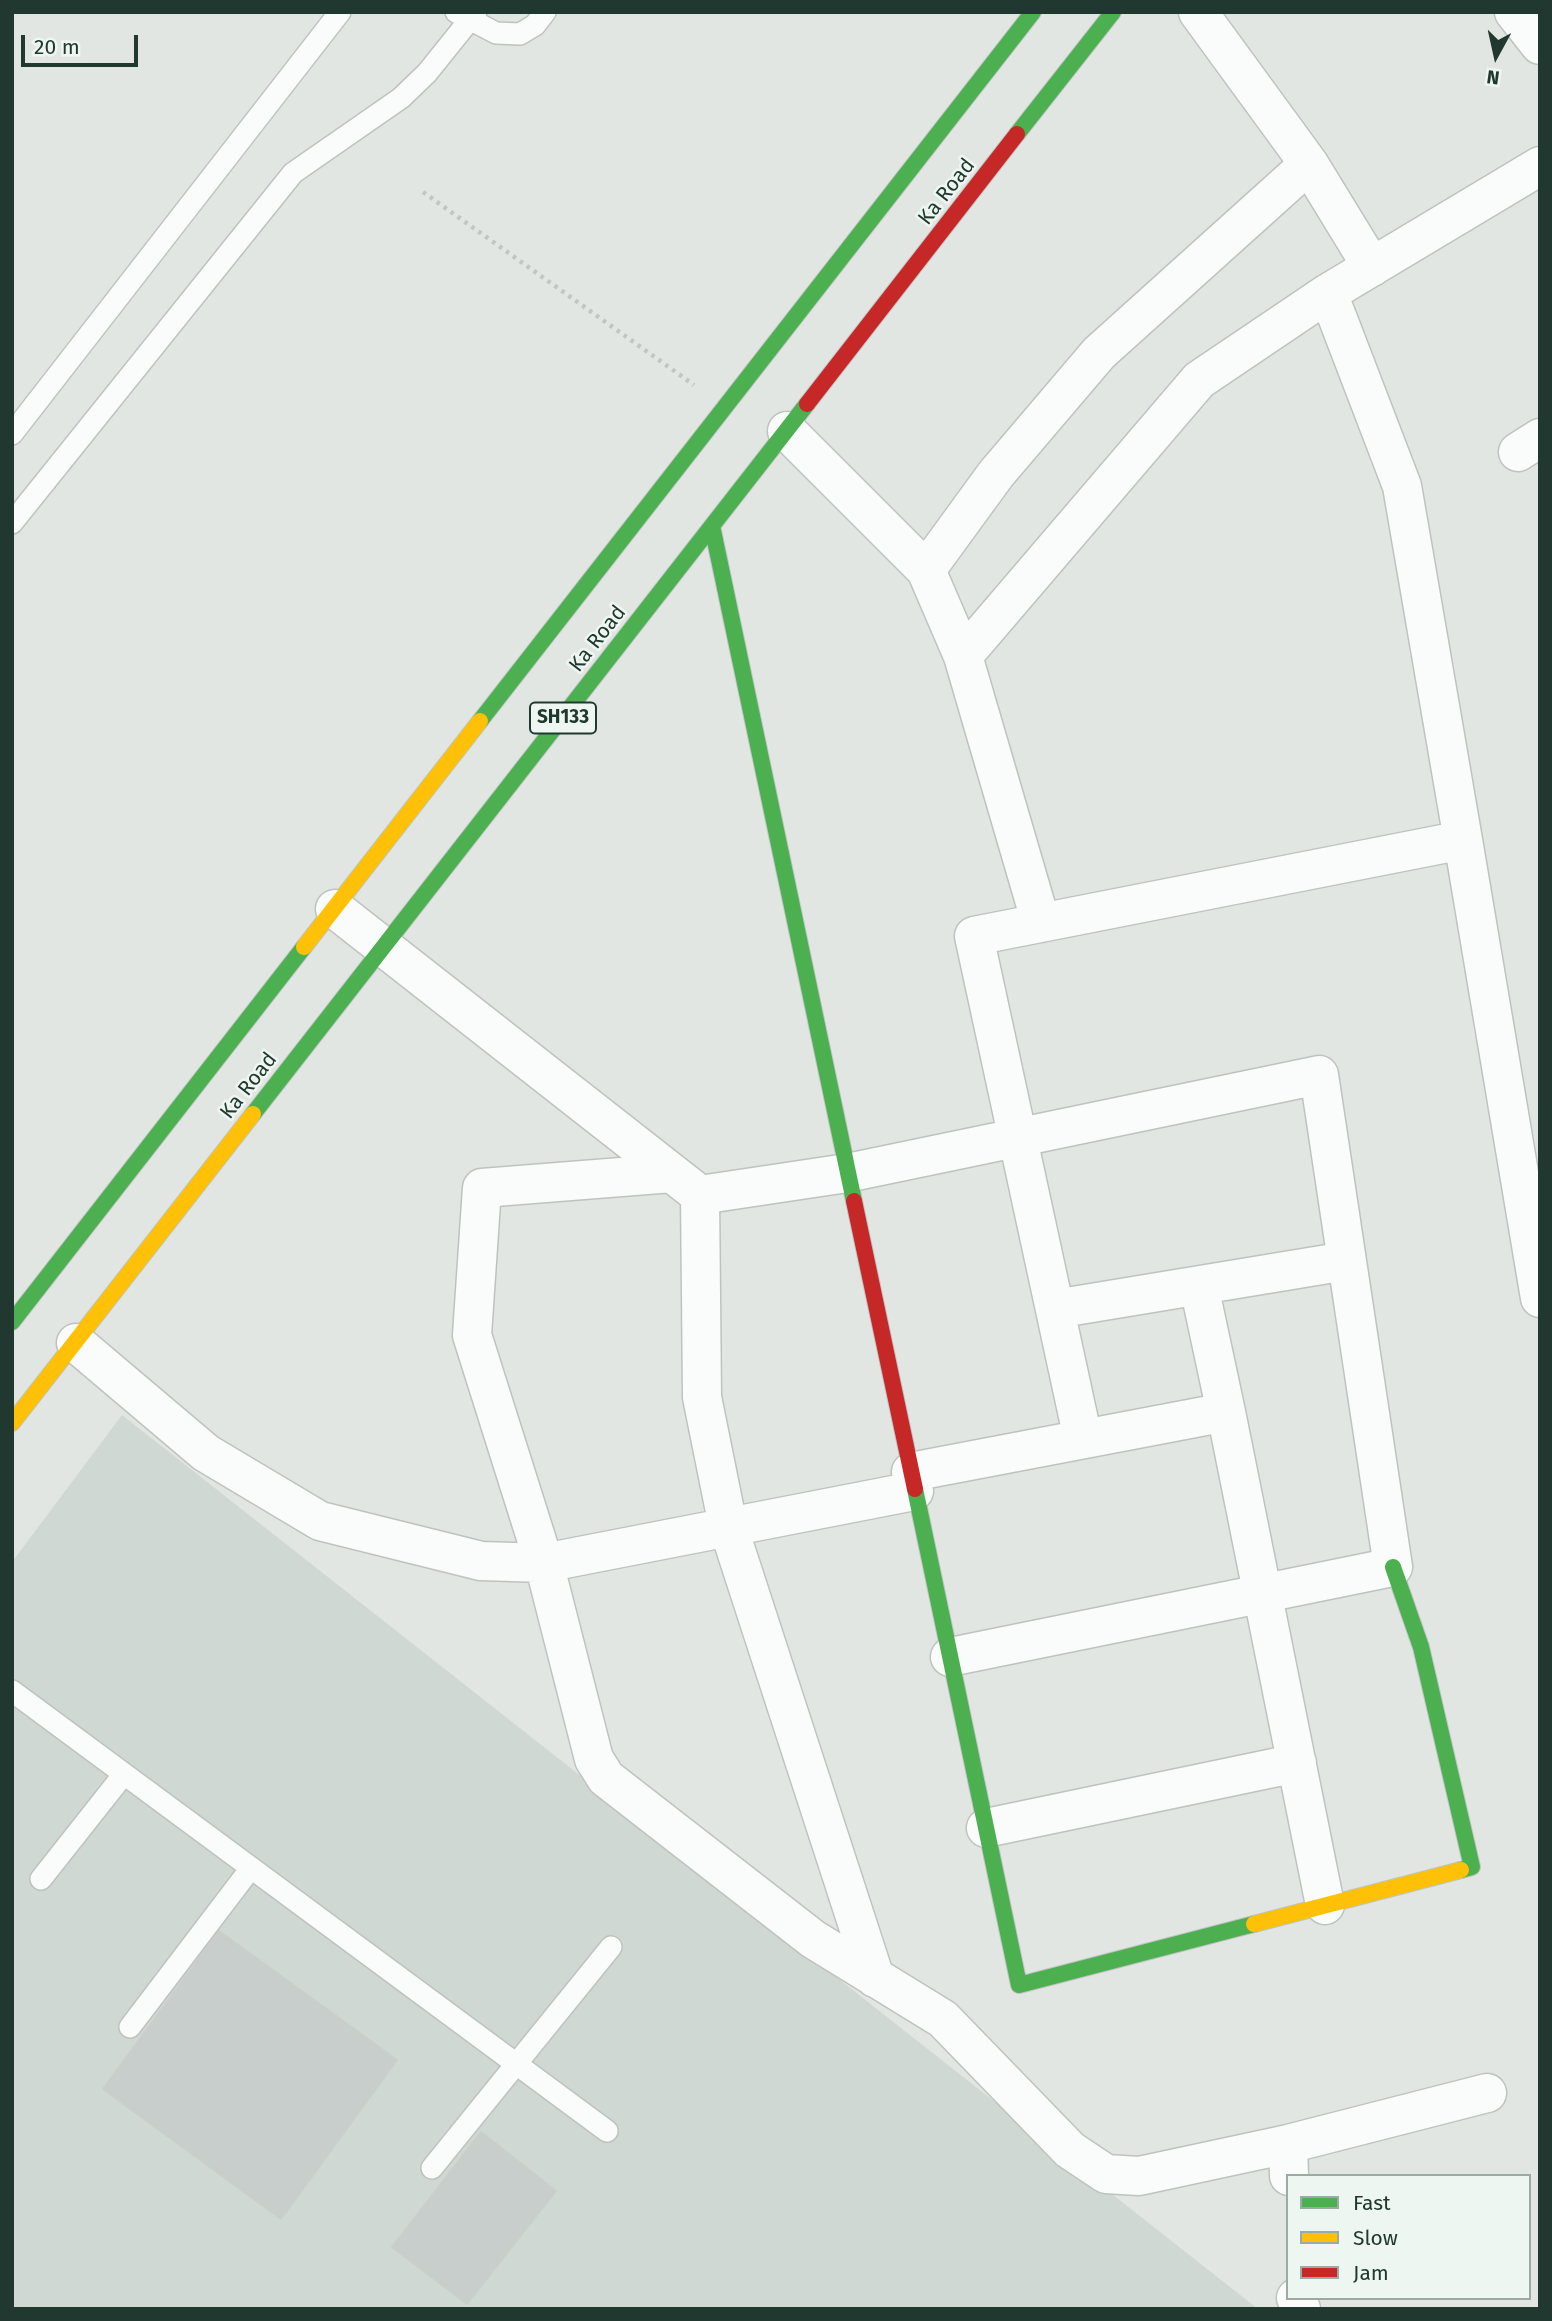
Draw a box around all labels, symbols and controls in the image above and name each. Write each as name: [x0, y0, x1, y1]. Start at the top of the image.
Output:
scale bar: [24, 21, 142, 65]
north arrow: [1461, 21, 1531, 91]
text: 20 m: [34, 34, 80, 60]
text: N: [1485, 65, 1501, 90]
street label: Ka Road: [913, 154, 981, 230]
street label: Ka Road: [564, 601, 632, 677]
road number: SH133: [530, 702, 596, 734]
street label: Ka Road: [215, 1048, 283, 1124]
legend: [1286, 2174, 1531, 2300]
text: Fast: [1353, 2190, 1391, 2216]
text: Slow: [1353, 2225, 1398, 2251]
text: Jam: [1353, 2260, 1389, 2286]

